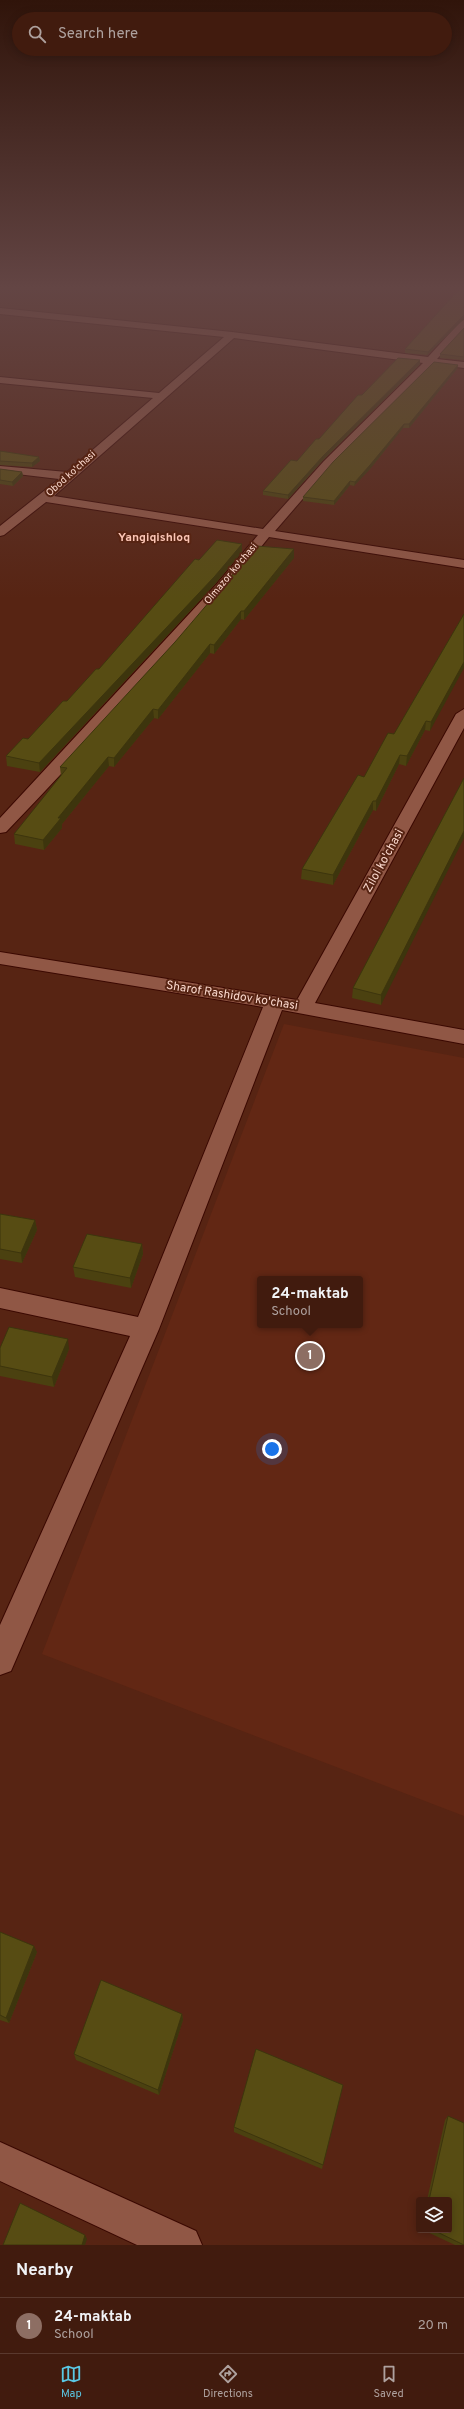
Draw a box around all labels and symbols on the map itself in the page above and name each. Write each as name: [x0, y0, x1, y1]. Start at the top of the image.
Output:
street label: Obod ko'chasi: [43, 448, 99, 500]
district label: Yangiqishloq: [118, 530, 190, 546]
street label: Olmazor ko'chasi: [201, 541, 261, 607]
street label: Zilol ko'chasi: [360, 827, 408, 895]
street label: Sharof Rashidov ko'chasi: [165, 978, 299, 1014]
pin: 1: [297, 1341, 323, 1371]
your location: [262, 1439, 282, 1459]

